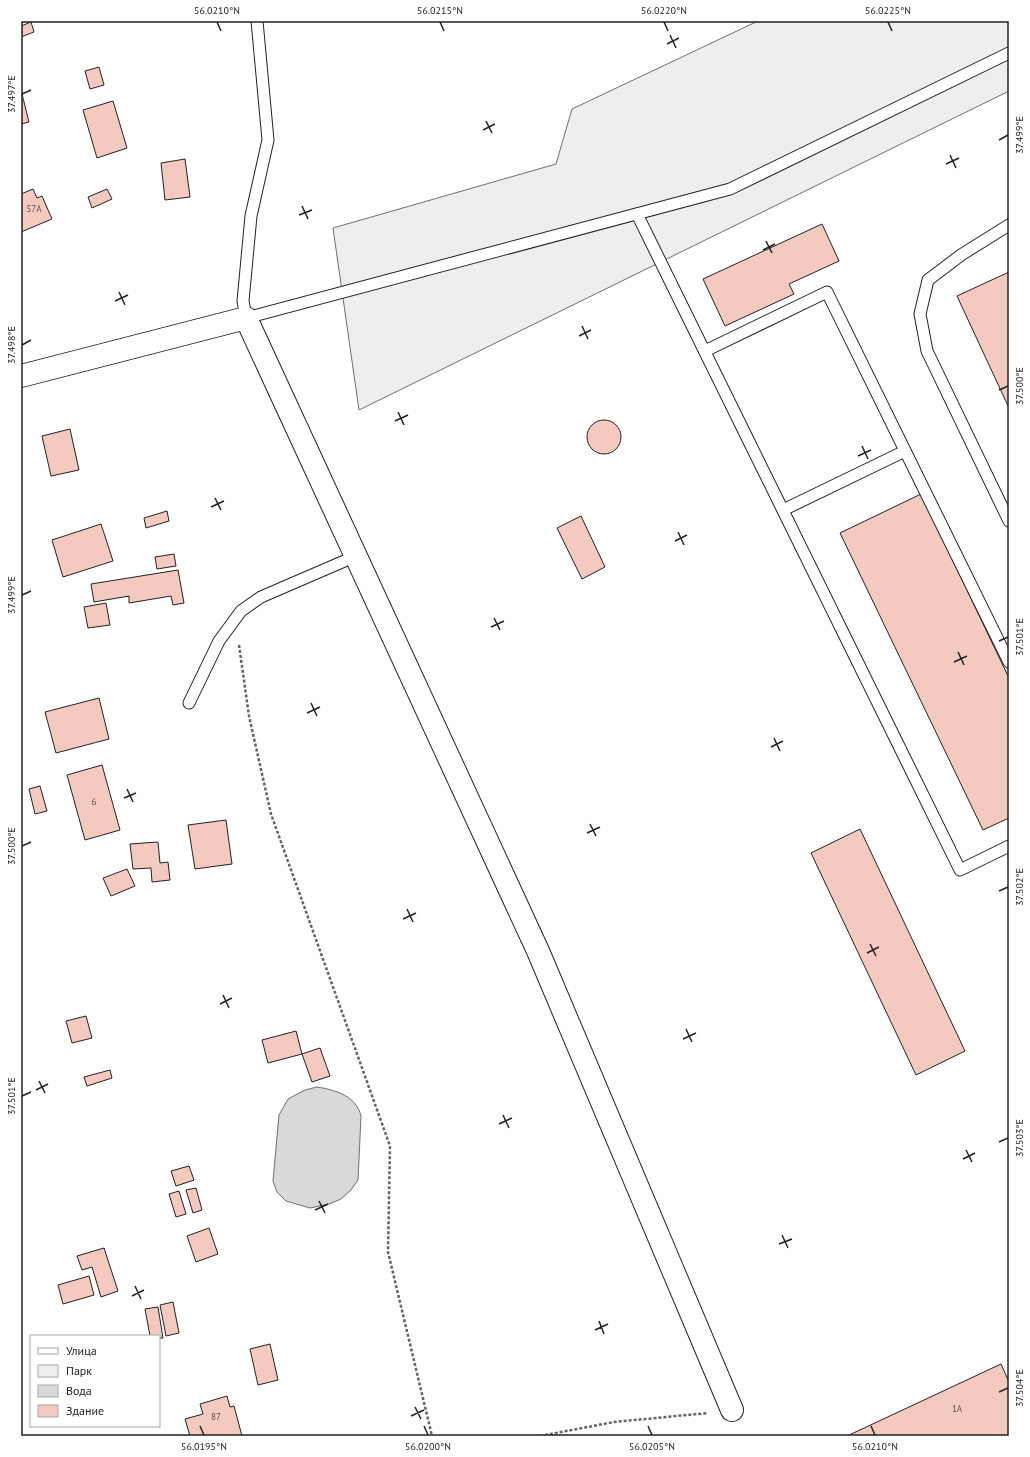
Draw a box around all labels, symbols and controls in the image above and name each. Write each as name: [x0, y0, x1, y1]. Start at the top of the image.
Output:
text: 56.0210°N: [194, 4, 240, 17]
text: 56.0215°N: [417, 4, 463, 17]
text: 56.0220°N: [641, 4, 687, 17]
text: 56.0225°N: [865, 4, 911, 17]
text: 37.497°E: [5, 75, 18, 113]
text: 37.499°E: [1013, 116, 1026, 154]
house number: 57А: [26, 203, 42, 214]
text: 37.498°E: [5, 326, 18, 364]
text: 37.500°E: [1013, 367, 1026, 405]
text: 37.499°E: [5, 576, 18, 614]
text: 37.501°E: [1013, 618, 1026, 656]
house number: 6: [92, 796, 97, 807]
text: 37.500°E: [5, 827, 18, 865]
text: 37.502°E: [1013, 868, 1026, 906]
text: 37.501°E: [5, 1077, 18, 1115]
text: 37.503°E: [1013, 1119, 1026, 1157]
legend: [30, 1335, 160, 1427]
text: Улица: [66, 1343, 97, 1358]
text: Парк: [66, 1363, 92, 1378]
text: 37.504°E: [1013, 1369, 1026, 1407]
text: Вода: [66, 1383, 92, 1398]
text: Здание: [66, 1403, 104, 1418]
house number: 1А: [952, 1403, 963, 1414]
house number: 87: [211, 1411, 221, 1422]
text: 56.0195°N: [181, 1440, 227, 1453]
text: 56.0200°N: [405, 1440, 451, 1453]
text: 56.0205°N: [629, 1440, 675, 1453]
text: 56.0210°N: [852, 1440, 898, 1453]

